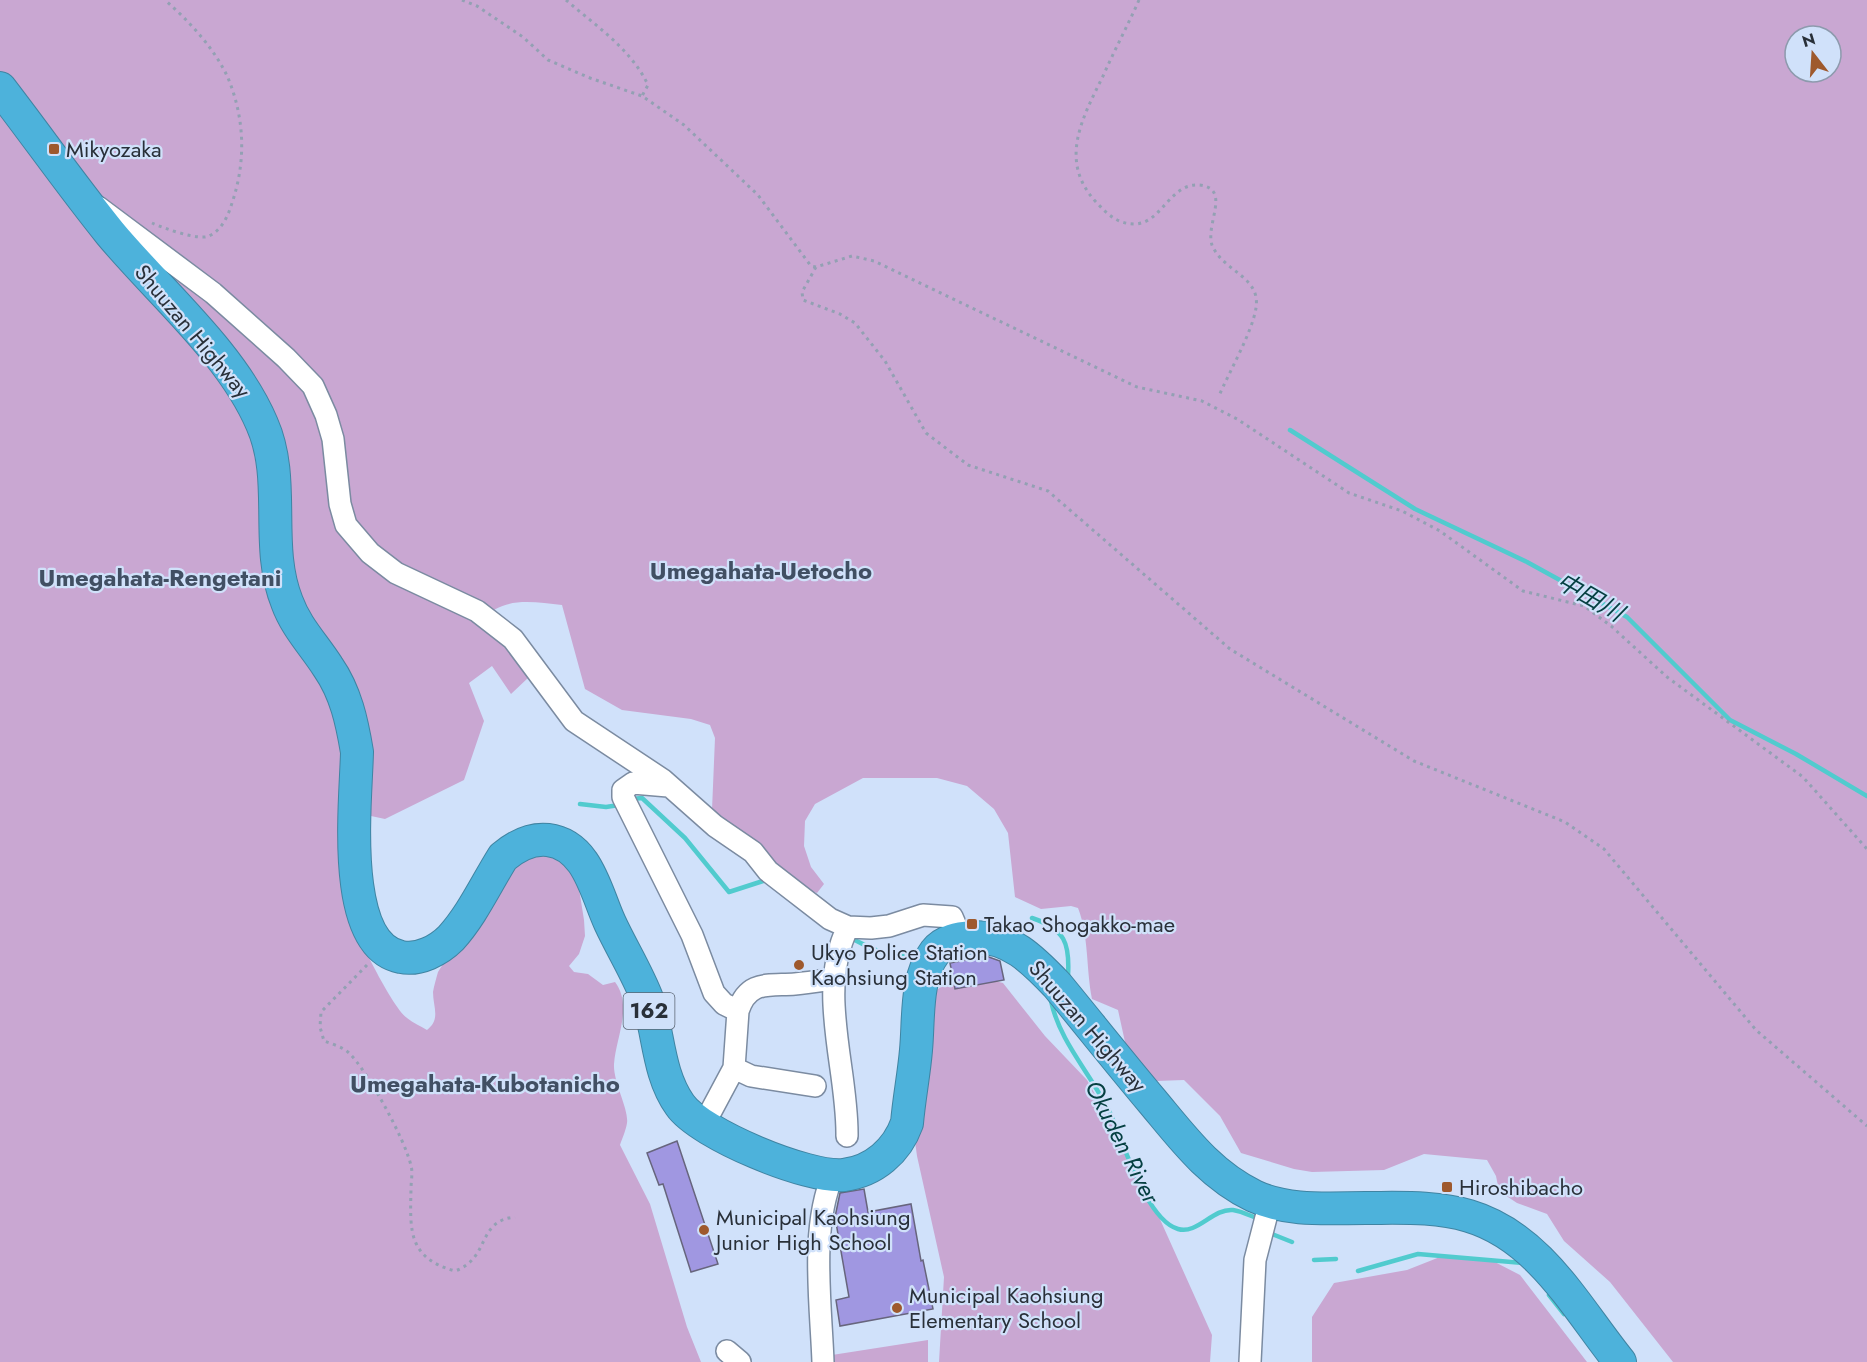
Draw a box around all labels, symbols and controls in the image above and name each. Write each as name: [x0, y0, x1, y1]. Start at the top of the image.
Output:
north arrow: [1783, 24, 1843, 84]
text: N: [1799, 27, 1818, 53]
place label: Mikyozaka: [66, 133, 162, 165]
marker: Mikyozaka: [47, 142, 61, 156]
street label: Shuuzan Highway: [127, 257, 259, 405]
district label: Umegahata-Uetocho: [650, 553, 872, 588]
district label: Umegahata-Rengetani: [39, 560, 281, 595]
water label: 中田川: [1550, 563, 1633, 631]
place label: Takao Shogakko-mae: [984, 908, 1175, 940]
marker: Takao Shogakko-mae: [965, 917, 979, 931]
place label: Ukyo Police Station Kaohsiung Station: [811, 936, 988, 993]
street label: Shuuzan Highway: [1021, 953, 1155, 1099]
marker: Ukyo Police Station Kaohsiung Station: [792, 958, 806, 972]
road number: 162: [624, 993, 674, 1029]
district label: Umegahata-Kubotanicho: [350, 1066, 620, 1101]
water label: Okuden River: [1076, 1074, 1169, 1211]
place label: Hiroshibacho: [1459, 1171, 1583, 1203]
marker: Hiroshibacho: [1440, 1180, 1454, 1194]
place label: Municipal Kaohsiung Junior High School: [713, 1201, 910, 1258]
marker: Municipal Kaohsiung Junior High School: [697, 1223, 711, 1237]
place label: Municipal Kaohsiung Elementary School: [909, 1279, 1103, 1336]
marker: Municipal Kaohsiung Elementary School: [890, 1301, 904, 1315]

